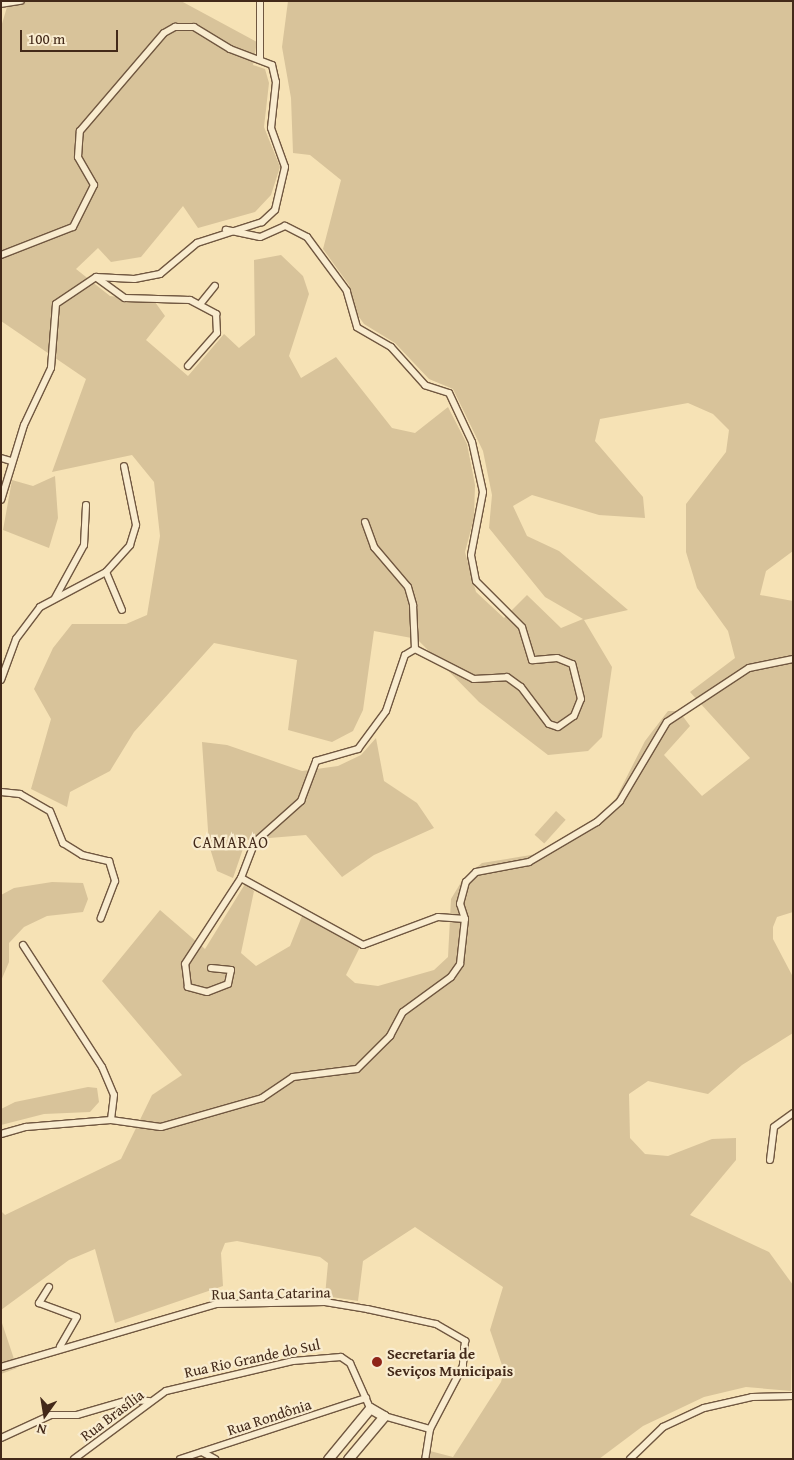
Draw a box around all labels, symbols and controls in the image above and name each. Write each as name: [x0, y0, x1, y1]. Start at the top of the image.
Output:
scale bar: [22, 20, 120, 52]
text: 100 m: [28, 28, 65, 49]
district label: CAMARAO: [192, 832, 270, 852]
street label: Rua Santa Catarina: [211, 1283, 331, 1303]
street label: Rua Rio Grande do Sul: [182, 1335, 322, 1381]
place label: Secretaria de Seviços Municipais: [387, 1344, 513, 1379]
marker: Secretaria de Seviços Municipais: [371, 1356, 383, 1368]
street label: Rua Brasília: [77, 1385, 147, 1445]
north arrow: [20, 1390, 70, 1440]
street label: Rua Rondônia: [225, 1395, 313, 1439]
text: N: [35, 1419, 48, 1440]

